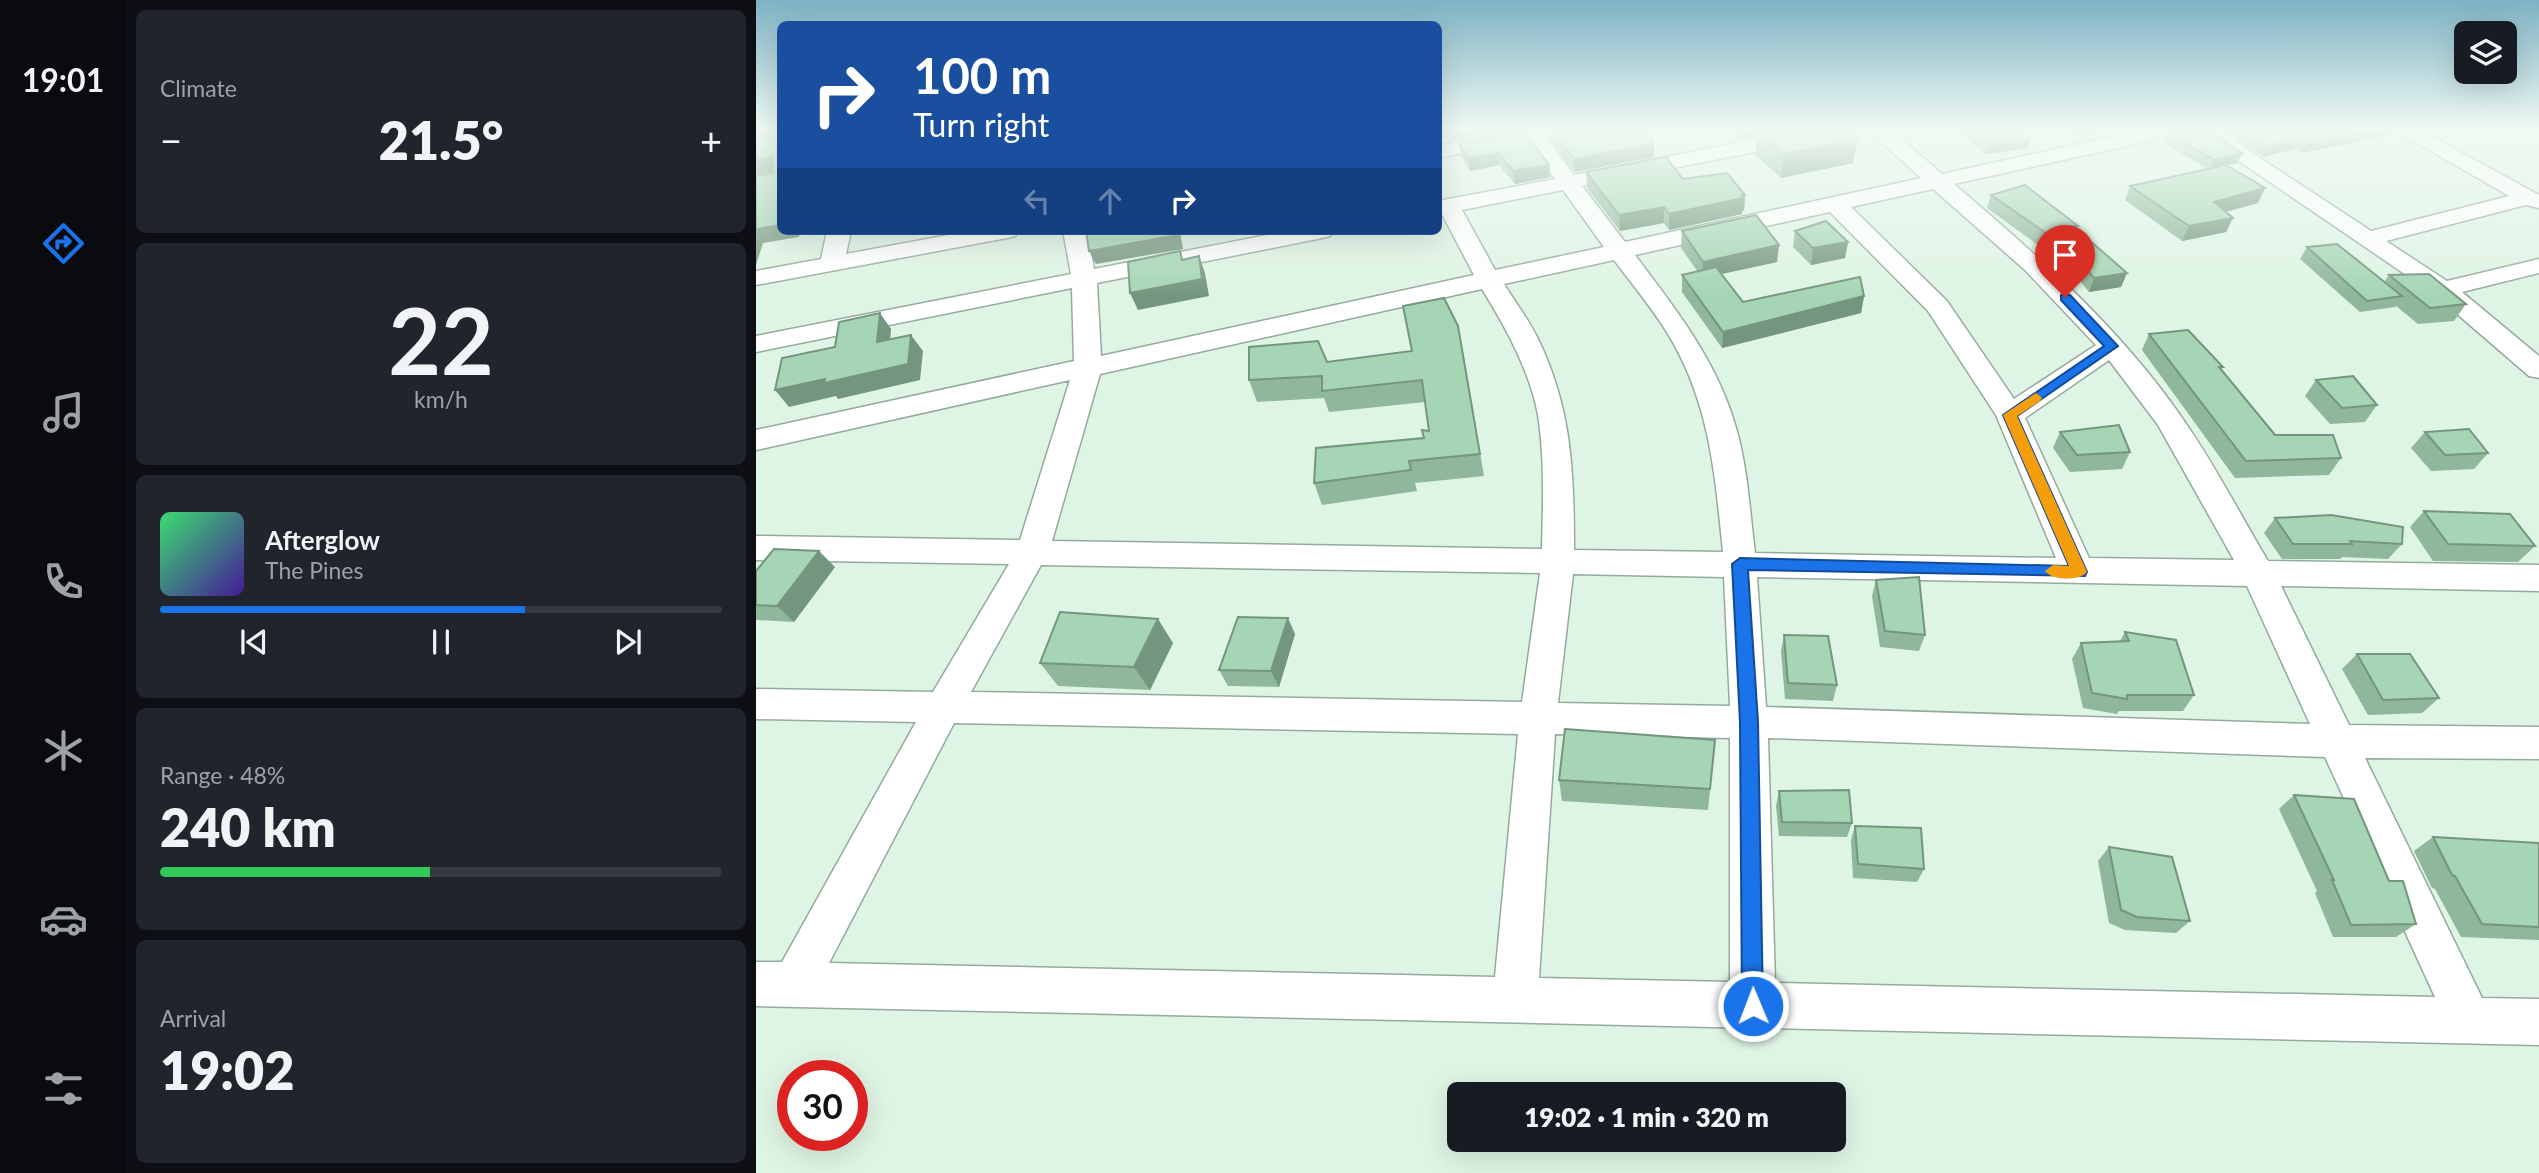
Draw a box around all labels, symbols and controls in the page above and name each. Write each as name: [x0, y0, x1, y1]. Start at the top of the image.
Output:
map controls: [2454, 21, 2517, 84]
button: layers: [2454, 21, 2517, 84]
text: 100 m: [913, 46, 1051, 104]
icon: right: [798, 49, 889, 140]
text: 19:01: [22, 60, 104, 99]
text: Climate: [160, 74, 237, 102]
text: Turn right: [913, 105, 1049, 144]
text: 21.5°: [379, 109, 503, 171]
text: −: [160, 117, 182, 163]
text: +: [700, 117, 722, 163]
icon: left: [1018, 182, 1056, 220]
icon: ahead: [1091, 182, 1129, 220]
icon: right: [1164, 182, 1202, 220]
icon: directions: [39, 219, 88, 268]
pin: [2035, 225, 2095, 297]
icon: arrive: [2046, 236, 2084, 274]
text: 22: [388, 285, 494, 394]
text: km/h: [414, 385, 468, 413]
icon: music: [39, 388, 88, 437]
text: Afterglow: [265, 524, 380, 556]
text: The Pines: [265, 556, 363, 584]
icon: phone: [39, 557, 88, 606]
icon: previous: [235, 623, 273, 661]
icon: pause: [422, 623, 460, 661]
icon: next: [609, 623, 647, 661]
icon: climate: [39, 726, 88, 775]
text: Range · 48%: [160, 761, 285, 789]
text: 240 km: [160, 796, 336, 858]
icon: car: [39, 895, 88, 944]
position arrow: [1716, 969, 1790, 1043]
text: Arrival: [160, 1004, 226, 1032]
text: 19:02: [160, 1039, 294, 1101]
speed limit sign: 30: [777, 1060, 868, 1151]
icon: filters: [39, 1064, 88, 1113]
text: 19:02 · 1 min · 320 m: [1524, 1101, 1769, 1133]

